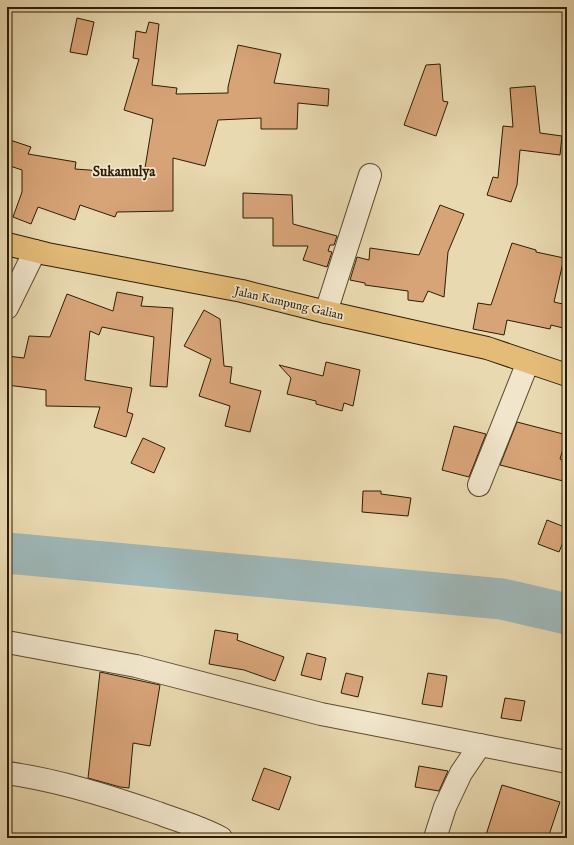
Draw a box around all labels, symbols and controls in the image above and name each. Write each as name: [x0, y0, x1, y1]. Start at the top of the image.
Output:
district label: Sukamulya: [93, 163, 156, 181]
street label: Jalan Kampung Galian: [231, 283, 345, 324]

